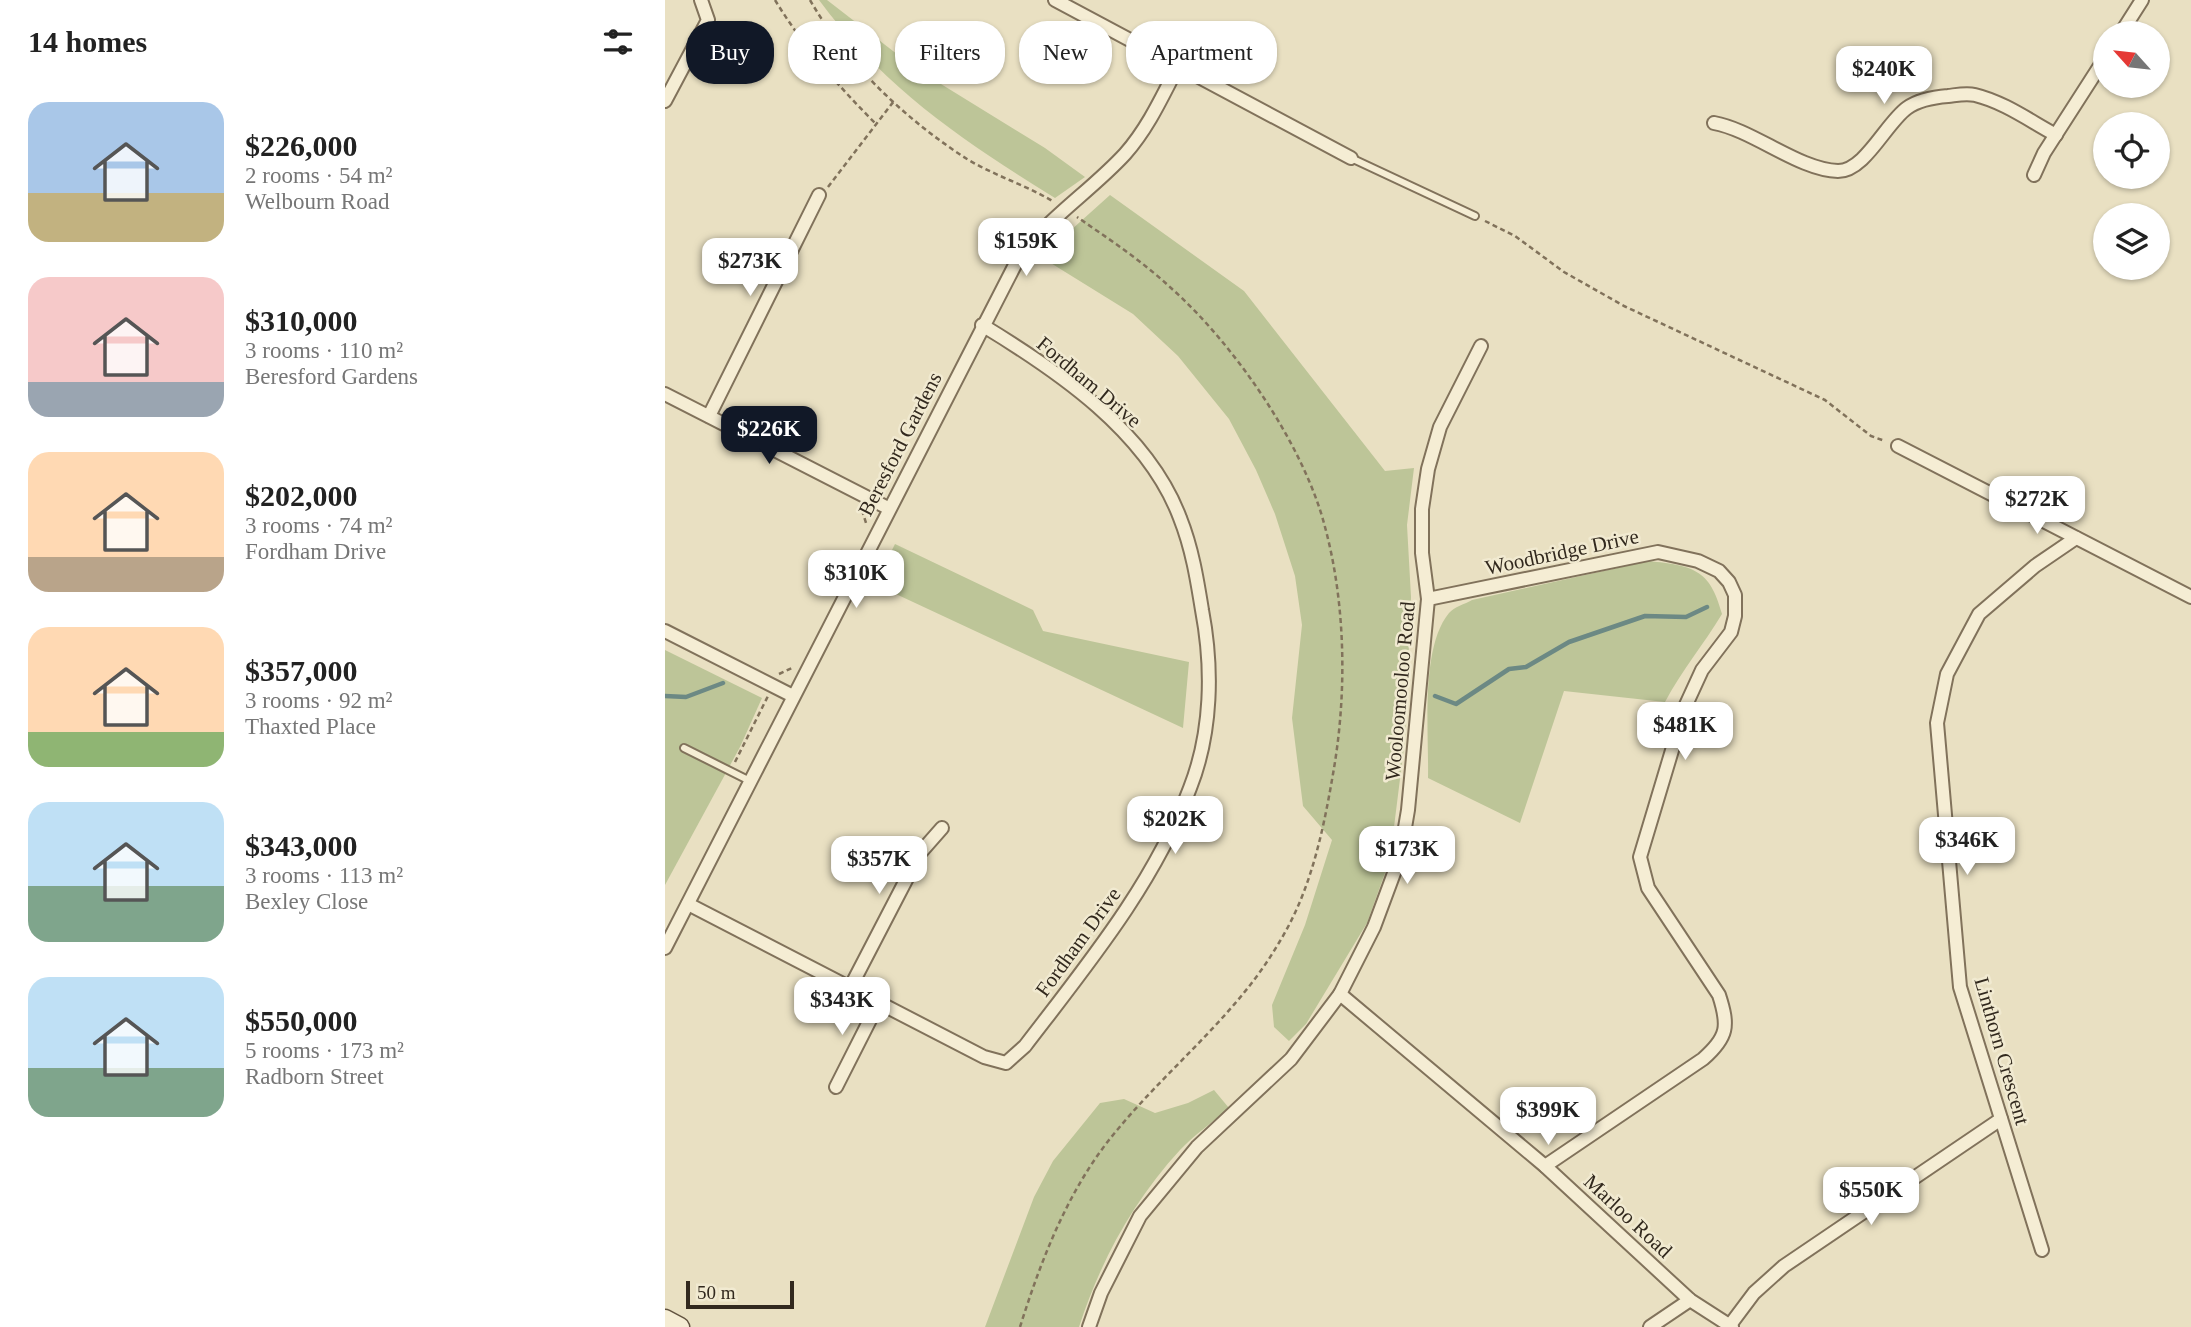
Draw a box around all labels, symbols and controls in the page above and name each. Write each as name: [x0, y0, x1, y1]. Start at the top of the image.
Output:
chip: Buy: [686, 21, 774, 84]
chip: Rent: [788, 21, 881, 84]
chip: Filters: [895, 21, 1005, 84]
chip: New: [1019, 21, 1112, 84]
chip: Apartment: [1126, 21, 1277, 84]
north arrow: [2093, 21, 2170, 98]
map controls: [2093, 21, 2170, 280]
icon: filters: [599, 23, 637, 61]
text: 14 homes: [28, 25, 147, 58]
pin: $240K: [1835, 46, 1933, 106]
text: $240K: [1852, 56, 1916, 81]
button: locate: [2093, 112, 2170, 189]
text: $226,000: [245, 129, 358, 162]
icon: home: [84, 130, 168, 214]
text: 2 rooms · 54 m²: [245, 163, 392, 188]
text: Welbourn Road: [245, 189, 389, 214]
button: layers: [2093, 203, 2170, 280]
pin: $159K: [977, 218, 1075, 278]
text: $159K: [994, 228, 1058, 253]
pin: $273K: [701, 238, 799, 298]
text: $273K: [718, 248, 782, 273]
text: $310,000: [245, 304, 358, 337]
icon: home: [84, 305, 168, 389]
street label: Fordham Drive: [1032, 331, 1146, 433]
text: 3 rooms · 110 m²: [245, 338, 403, 363]
text: Beresford Gardens: [245, 364, 418, 389]
street label: Beresford Gardens: [853, 368, 947, 520]
pin: $226K: [720, 406, 818, 466]
text: $226K: [737, 416, 801, 441]
pin: $272K: [1988, 476, 2086, 536]
text: $202,000: [245, 479, 358, 512]
icon: home: [84, 480, 168, 564]
text: $272K: [2005, 486, 2069, 511]
text: 3 rooms · 74 m²: [245, 513, 392, 538]
street label: Woodbridge Drive: [1483, 524, 1641, 580]
text: Fordham Drive: [245, 539, 386, 564]
pin: $310K: [807, 550, 905, 610]
text: $310K: [824, 560, 888, 585]
street label: Wooloomooloo Road: [1380, 600, 1420, 782]
text: $357,000: [245, 654, 358, 687]
icon: home: [84, 655, 168, 739]
text: 3 rooms · 92 m²: [245, 688, 392, 713]
pin: $481K: [1636, 702, 1734, 762]
text: $481K: [1653, 712, 1717, 737]
text: Thaxted Place: [245, 714, 376, 739]
pin: $202K: [1126, 796, 1224, 856]
text: $202K: [1143, 806, 1207, 831]
pin: $346K: [1918, 818, 2016, 877]
pin: $173K: [1358, 826, 1456, 886]
text: $346K: [1935, 827, 1999, 852]
text: $343,000: [245, 829, 358, 862]
icon: home: [84, 830, 168, 914]
pin: $357K: [830, 836, 928, 896]
text: $173K: [1375, 836, 1439, 861]
text: $357K: [847, 846, 911, 871]
text: 3 rooms · 113 m²: [245, 863, 403, 888]
street label: Fordham Drive: [1030, 883, 1126, 1001]
text: Bexley Close: [245, 889, 368, 914]
street label: Linthorn Crescent: [1969, 975, 2035, 1128]
pin: $343K: [793, 978, 891, 1037]
text: $343K: [810, 987, 874, 1012]
text: $550,000: [245, 1004, 358, 1037]
icon: home: [84, 1005, 168, 1089]
text: 5 rooms · 173 m²: [245, 1038, 404, 1063]
text: Radborn Street: [245, 1064, 384, 1089]
pin: $399K: [1499, 1088, 1597, 1147]
text: $399K: [1516, 1097, 1580, 1122]
pin: $550K: [1822, 1168, 1920, 1227]
street label: Marloo Road: [1579, 1169, 1677, 1263]
text: $550K: [1839, 1177, 1903, 1202]
scale bar: [686, 1278, 795, 1310]
text: 50 m: [697, 1282, 736, 1303]

